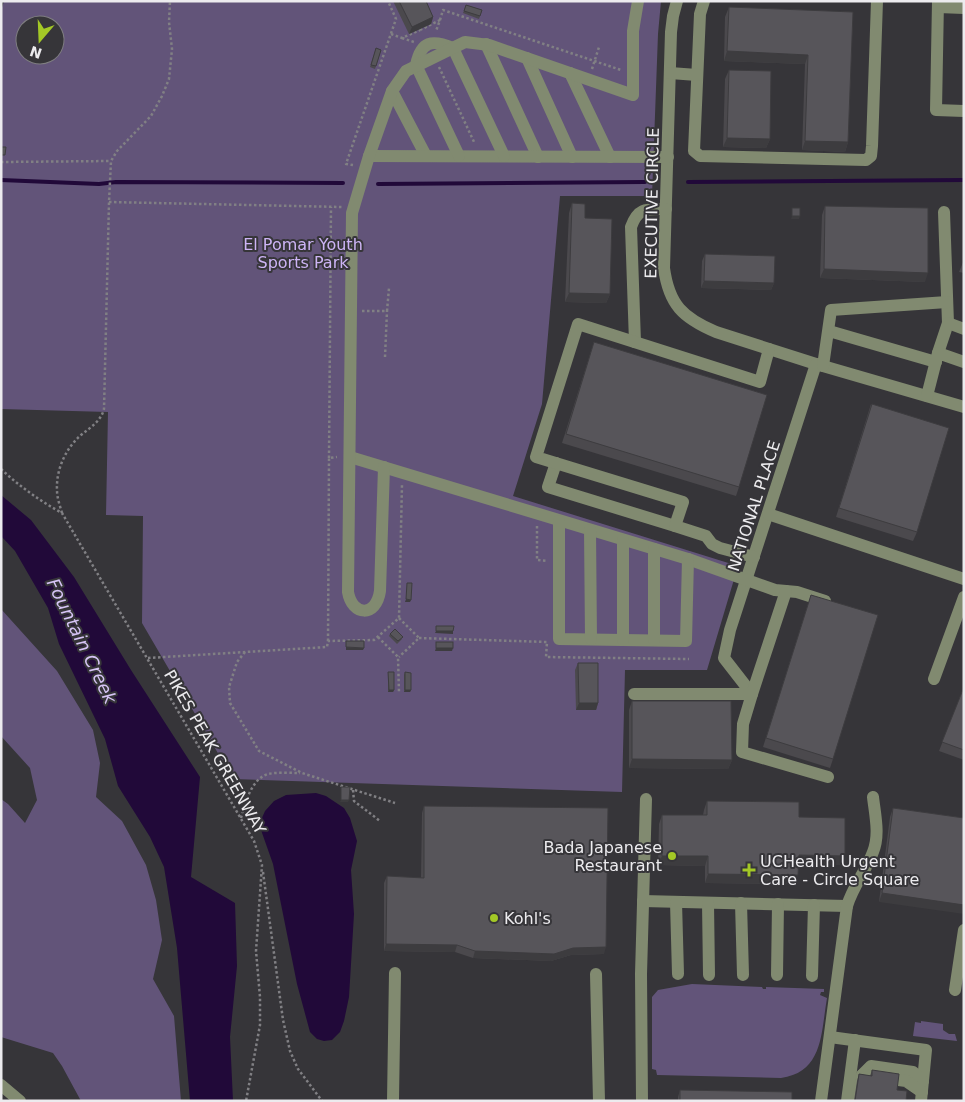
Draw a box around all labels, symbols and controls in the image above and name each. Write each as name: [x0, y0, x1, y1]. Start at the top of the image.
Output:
north arrow: [15, 15, 65, 65]
text: N: [28, 43, 44, 62]
street label: EXECUTIVE CIRCLE: [641, 127, 663, 279]
park label: El Pomar Youth Sports Park: [243, 235, 363, 272]
street label: NATIONAL PLACE: [724, 438, 784, 574]
water label: Fountain Creek: [43, 575, 122, 709]
street label: PIKES PEAK GREENWAY: [160, 666, 270, 838]
place label: Bada Japanese Restaurant: [544, 838, 662, 875]
marker: Bada Japanese Restaurant: [666, 850, 678, 862]
place label: UCHealth Urgent Care - Circle Square: [760, 852, 919, 889]
marker: UCHealth Urgent Care - Circle Square: [742, 863, 756, 877]
place label: Kohl's: [504, 909, 551, 928]
marker: Kohl's: [488, 912, 500, 924]

